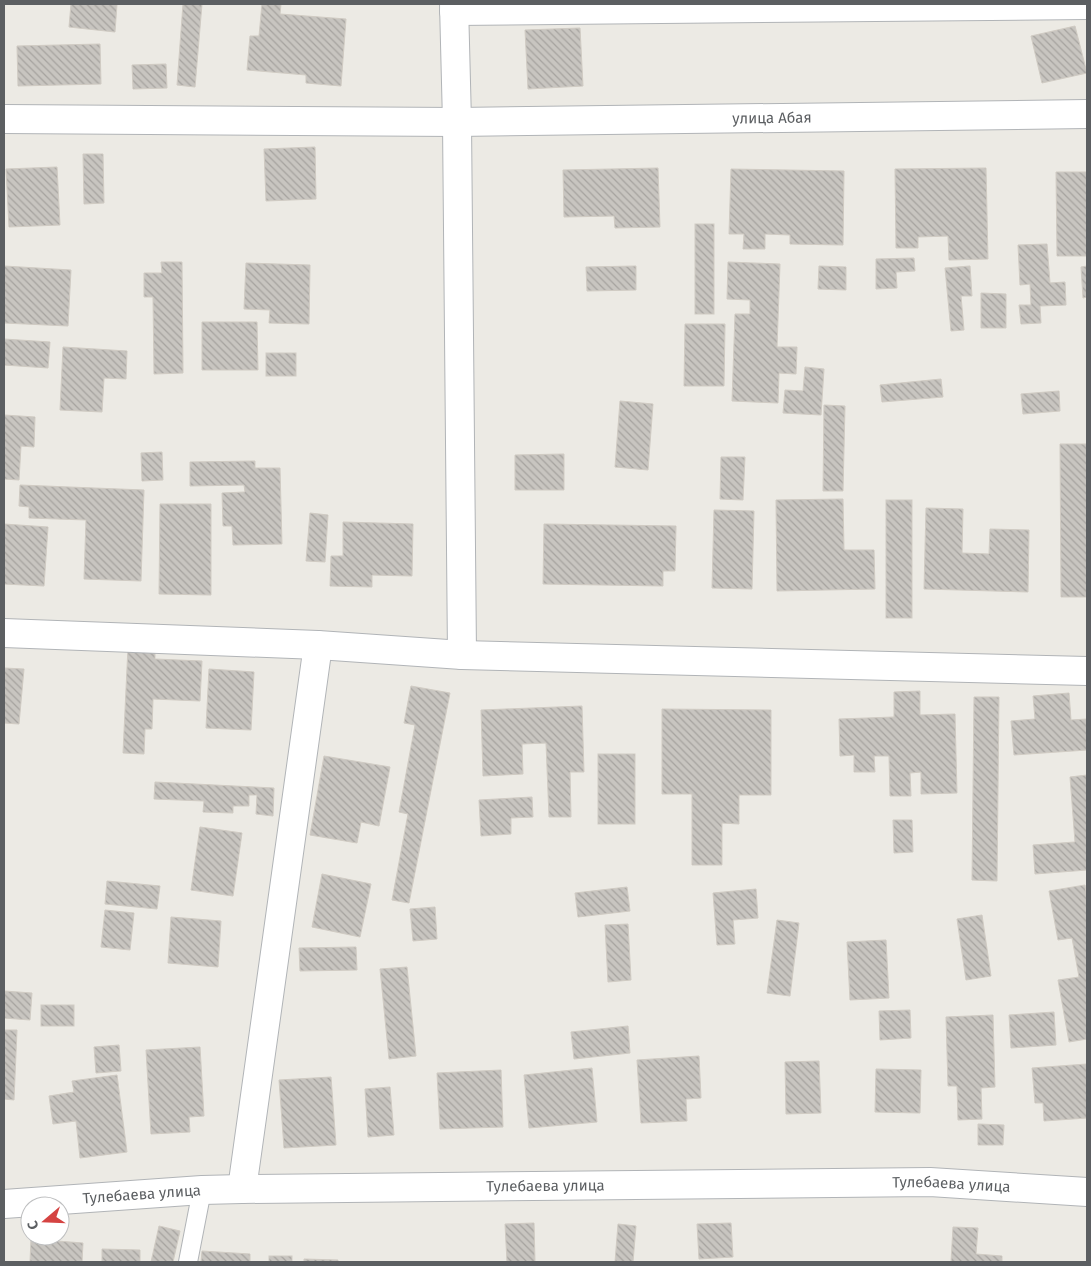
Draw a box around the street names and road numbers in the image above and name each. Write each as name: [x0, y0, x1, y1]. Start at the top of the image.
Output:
street label: улица Абая: [732, 108, 812, 128]
street label: Тулебаева улица: [892, 1173, 1011, 1196]
street label: Тулебаева улица: [486, 1176, 605, 1196]
street label: Тулебаева улица: [82, 1181, 201, 1207]

